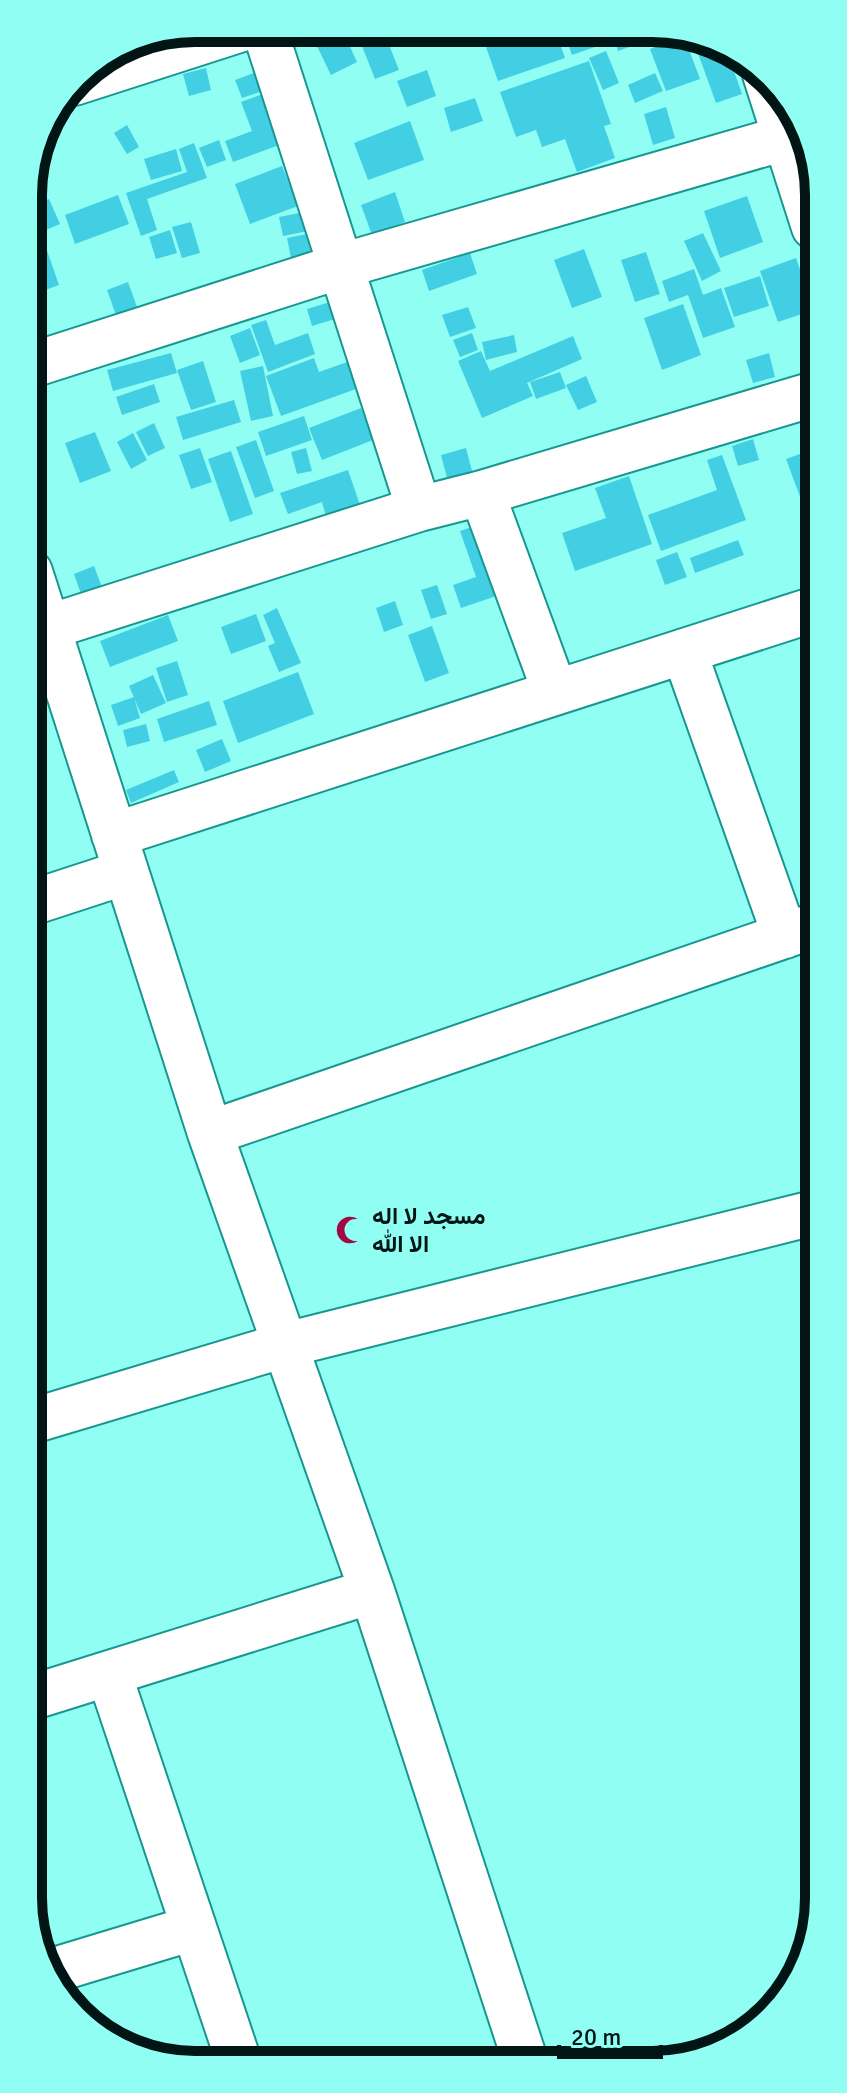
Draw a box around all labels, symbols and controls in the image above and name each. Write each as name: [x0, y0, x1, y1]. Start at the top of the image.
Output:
place label: مسجد لا اله الا الله: [372, 1201, 486, 1259]
mosque icon: مسجد لا اله الا الله: [335, 1215, 365, 1245]
scale bar: [559, 2009, 661, 2059]
text: 20 m: [571, 2022, 621, 2052]

